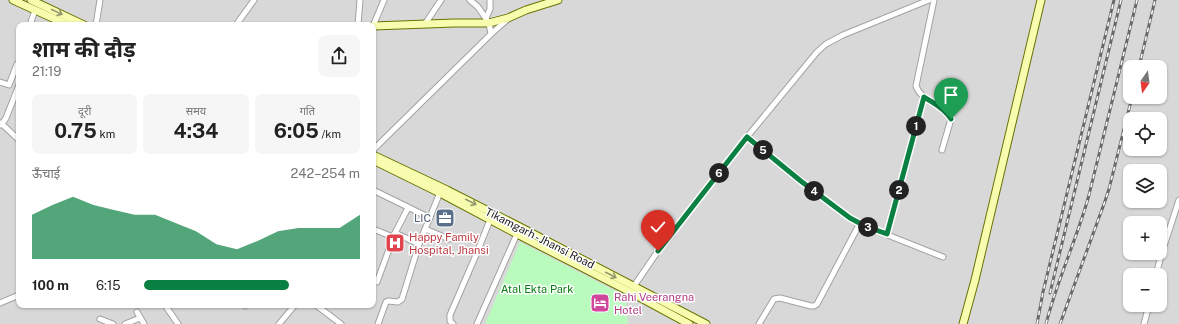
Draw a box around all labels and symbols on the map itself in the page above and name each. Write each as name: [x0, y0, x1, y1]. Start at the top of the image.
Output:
one-way arrow: [51, 9, 63, 17]
north arrow: [1123, 60, 1167, 104]
pin: [934, 78, 968, 119]
pin: 1: [906, 116, 926, 136]
pin: 5: [753, 140, 773, 160]
pin: 6: [709, 163, 729, 183]
pin: 2: [889, 180, 909, 200]
pin: 4: [804, 181, 824, 201]
one-way arrow: [465, 199, 477, 206]
street label: Tikamgarh - Jhansi Road: [483, 205, 597, 271]
office icon: LIC: [434, 207, 456, 229]
pin: [641, 210, 675, 251]
place label: LIC: [414, 212, 431, 224]
pin: 3: [858, 217, 878, 237]
place label: Happy Family Hospital, Jhansi: [409, 231, 489, 256]
hospital icon: Happy Family Hospital, Jhansi: [384, 232, 406, 254]
one-way arrow: [605, 272, 617, 279]
park label: Atal Ekta Park: [501, 283, 573, 295]
place label: Rahi Veerangna Hotel: [614, 291, 694, 316]
hotel icon: Rahi Veerangna Hotel: [589, 292, 611, 314]

